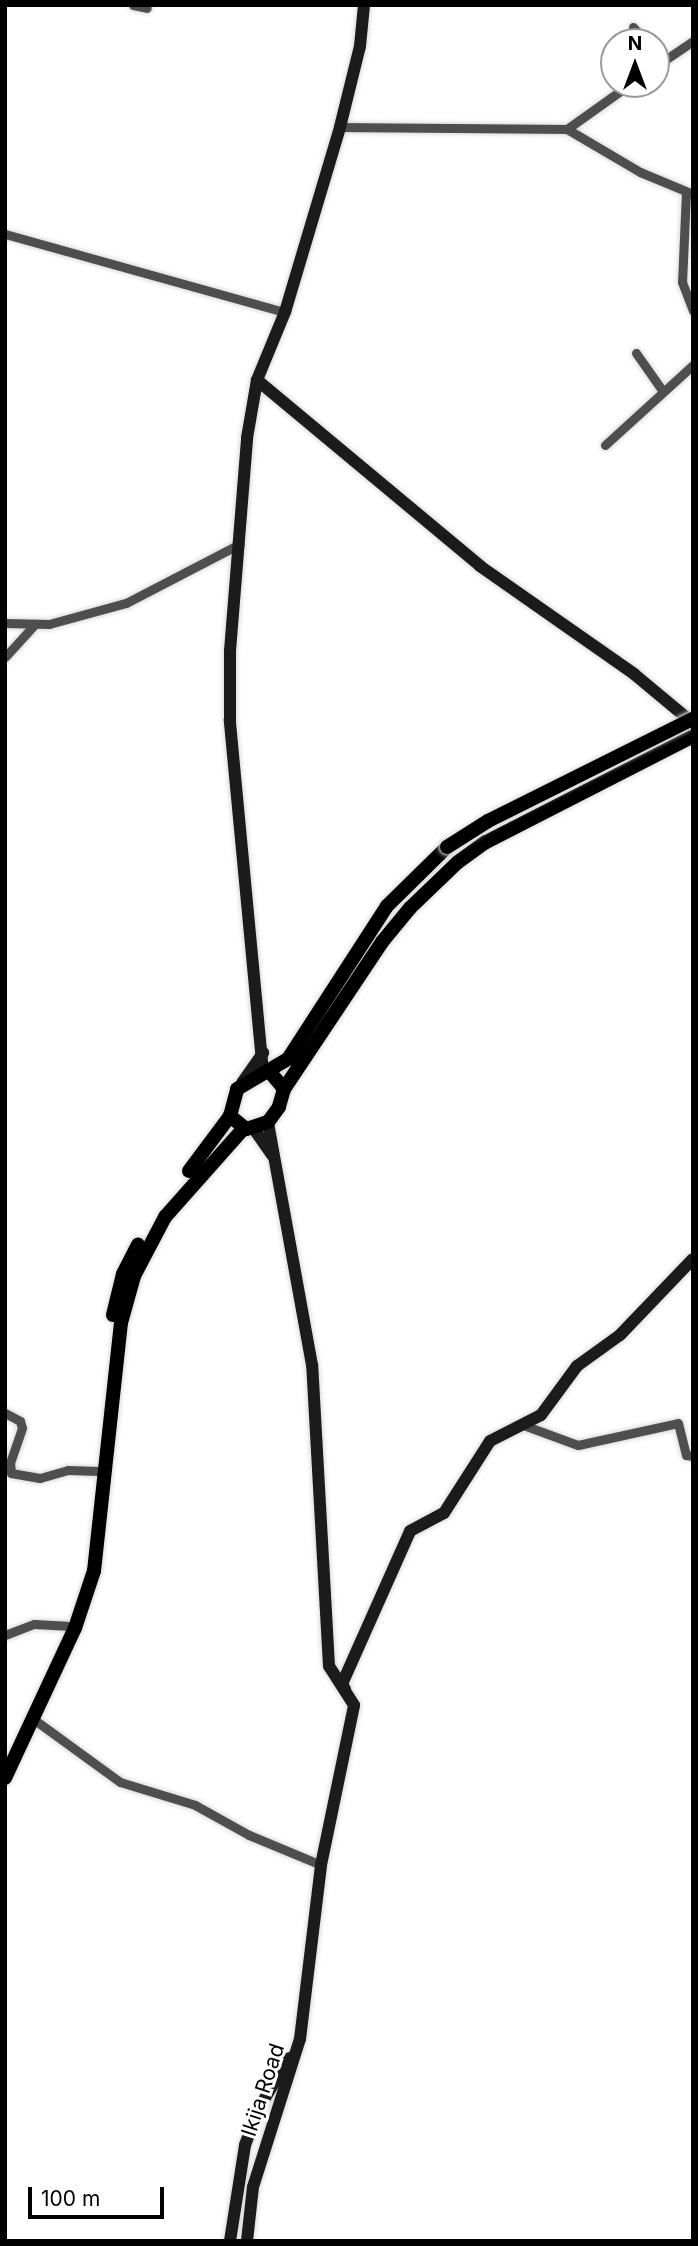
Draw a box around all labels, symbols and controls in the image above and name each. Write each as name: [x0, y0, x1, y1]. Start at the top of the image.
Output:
north arrow: [600, 28, 670, 98]
text: N: [628, 32, 642, 55]
street label: Ikija Road: [236, 2041, 290, 2139]
scale bar: [32, 2172, 168, 2216]
text: 100 m: [41, 2186, 100, 2211]

